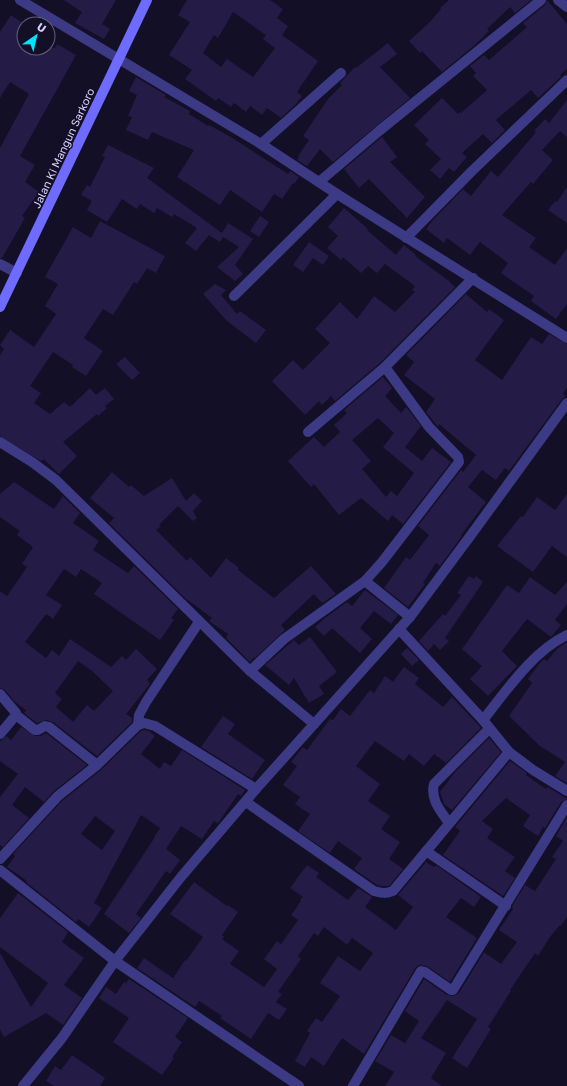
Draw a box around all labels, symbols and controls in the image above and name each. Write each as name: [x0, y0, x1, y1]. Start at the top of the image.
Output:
north arrow: [16, 16, 56, 56]
text: U: [35, 20, 49, 35]
street label: Jalan Ki Mangun Sarkoro: [29, 85, 97, 210]

